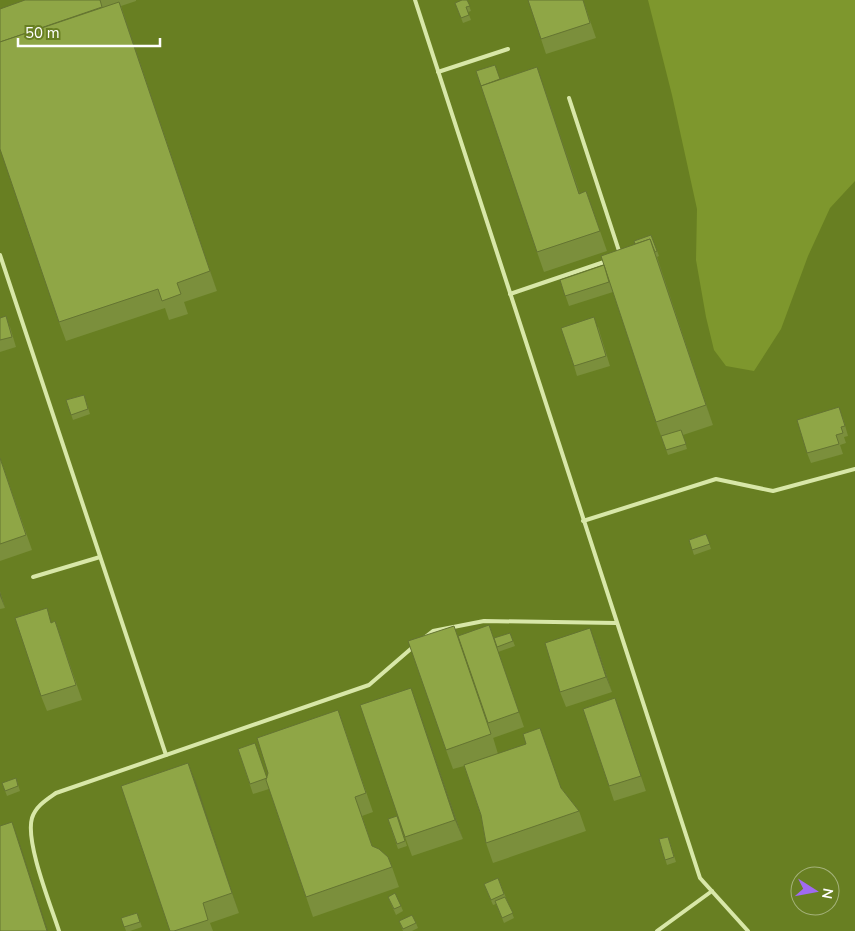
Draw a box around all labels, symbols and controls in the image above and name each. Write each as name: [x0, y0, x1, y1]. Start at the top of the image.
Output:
scale bar: [18, 15, 160, 47]
text: 50 m: [25, 23, 60, 43]
north arrow: [790, 866, 840, 916]
text: N: [817, 886, 838, 900]

